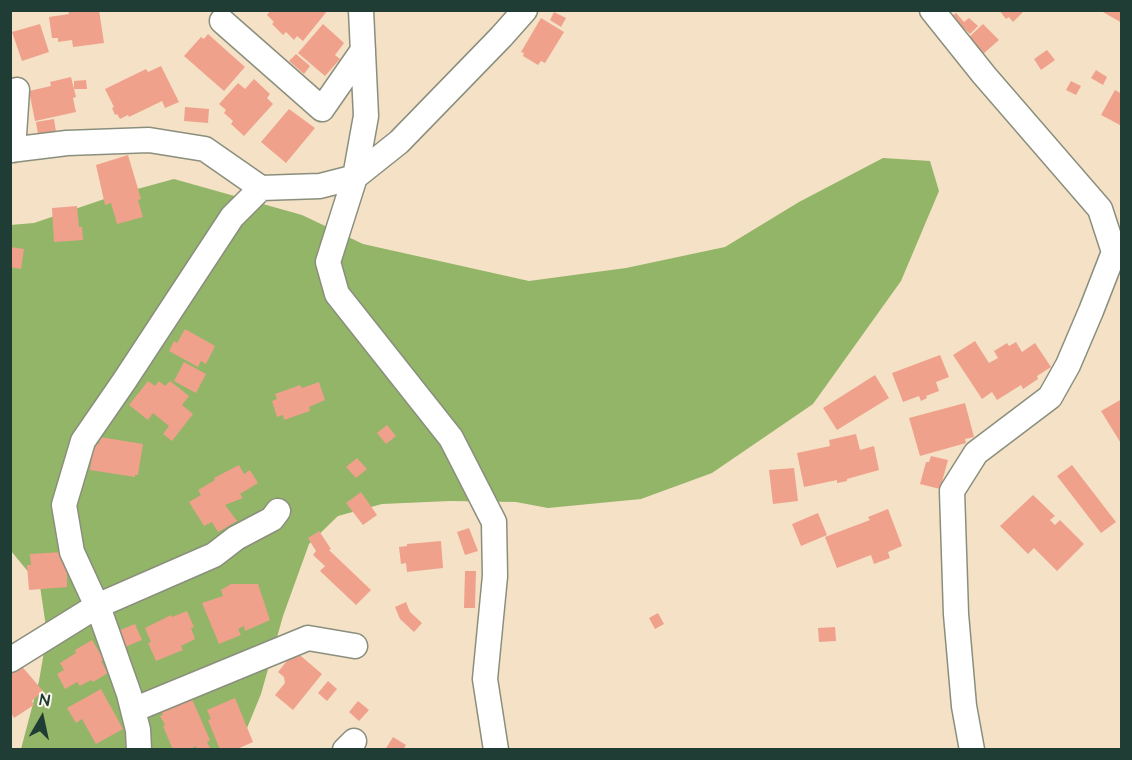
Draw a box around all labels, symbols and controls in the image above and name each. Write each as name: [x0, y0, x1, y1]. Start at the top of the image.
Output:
north arrow: [12, 688, 72, 748]
text: N: [38, 689, 51, 712]

